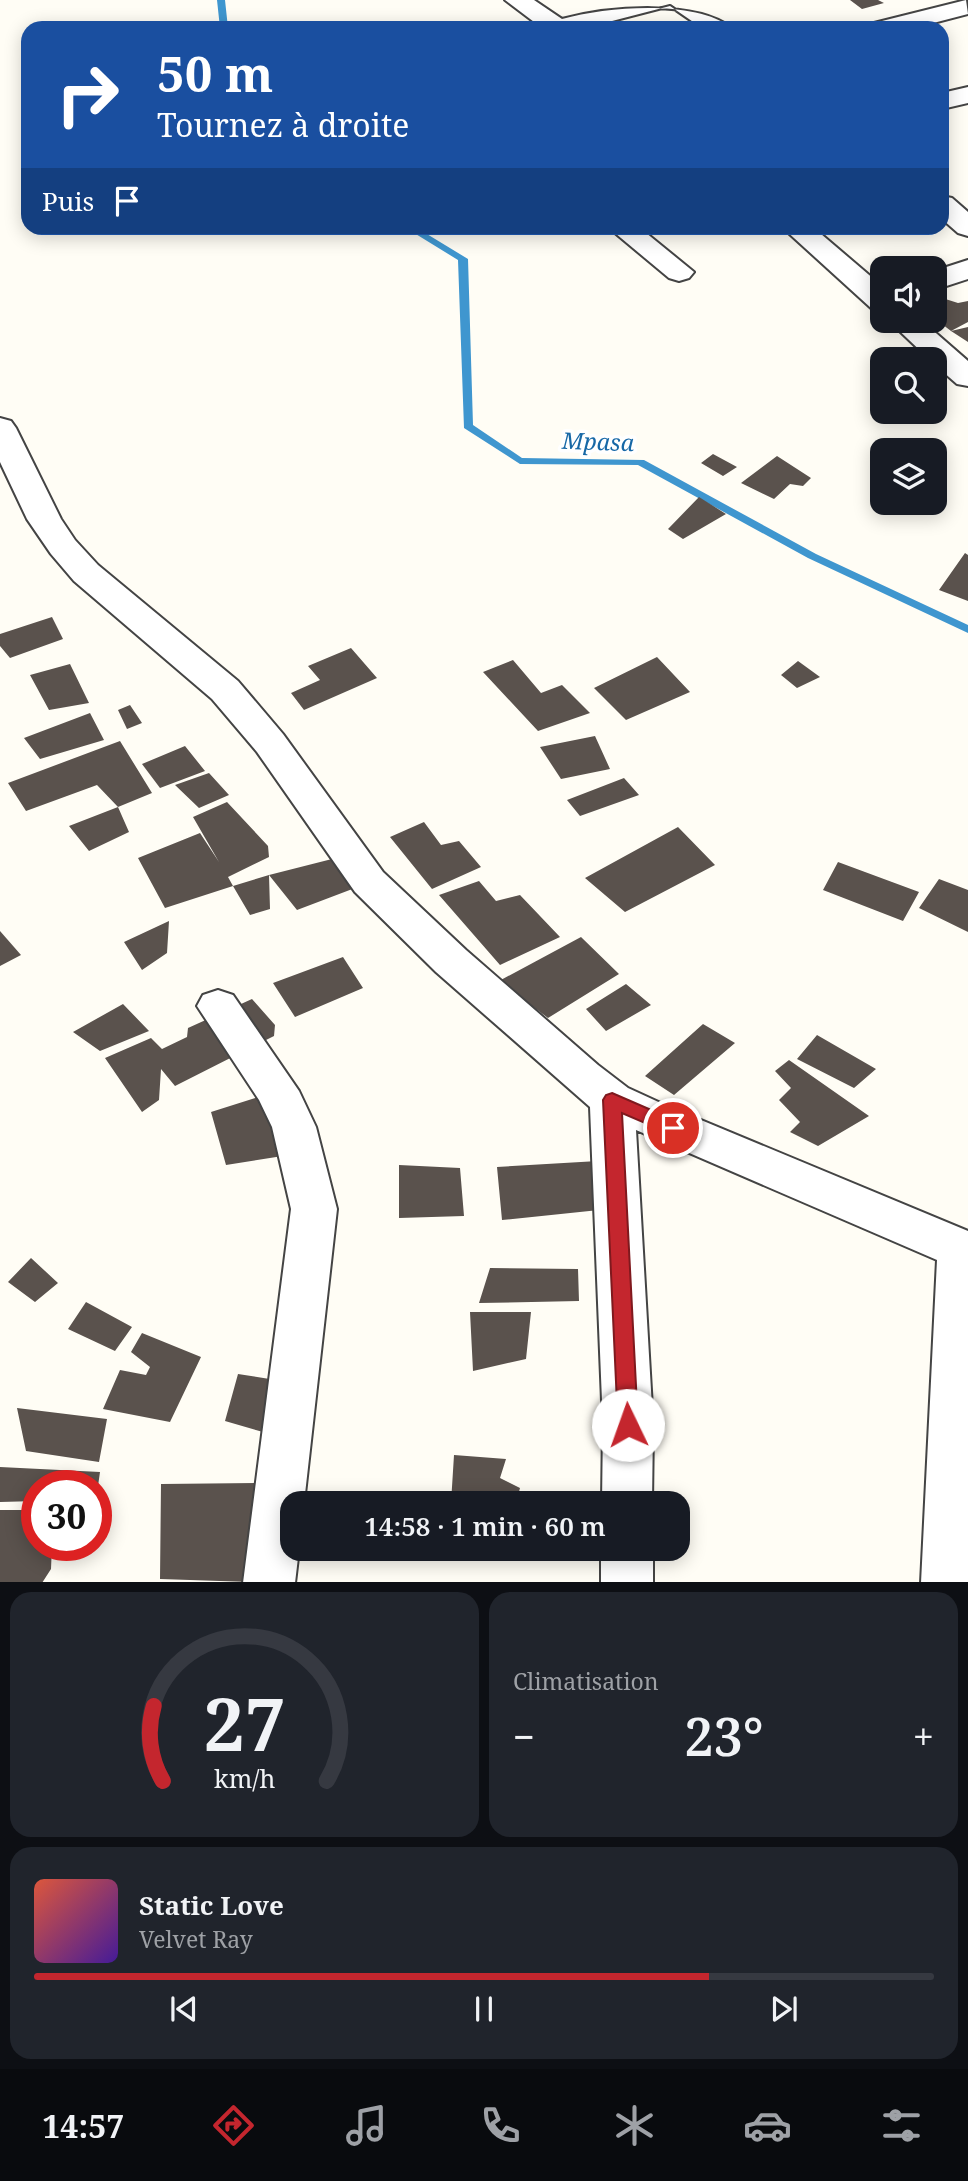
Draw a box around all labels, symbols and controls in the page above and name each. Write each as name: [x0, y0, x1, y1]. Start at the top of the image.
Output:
text: 50 m: [157, 40, 273, 106]
icon: right: [42, 49, 133, 140]
text: Tournez à droite: [157, 103, 409, 146]
icon: arrive: [108, 182, 146, 220]
text: Puis: [42, 183, 94, 219]
map controls: [870, 256, 947, 515]
button: sound: [870, 256, 947, 333]
button: search: [870, 347, 947, 424]
water label: Mpasa: [560, 424, 635, 458]
button: layers: [870, 438, 947, 515]
pin: [643, 1098, 703, 1158]
icon: arrive: [654, 1109, 692, 1147]
position arrow: [591, 1388, 665, 1462]
speed limit sign: 30: [21, 1470, 112, 1561]
text: 14:58 · 1 min · 60 m: [364, 1508, 606, 1544]
text: Climatisation: [513, 1665, 659, 1697]
text: 27: [203, 1673, 286, 1772]
text: 23°: [684, 1700, 764, 1771]
text: −: [513, 1710, 535, 1762]
text: +: [913, 1710, 934, 1762]
text: km/h: [214, 1760, 275, 1794]
text: Static Love: [139, 1887, 284, 1923]
text: Velvet Ray: [139, 1923, 253, 1955]
icon: previous: [165, 1990, 203, 2028]
icon: pause: [465, 1990, 503, 2028]
icon: next: [765, 1990, 803, 2028]
icon: directions: [209, 2101, 258, 2150]
icon: music: [342, 2101, 391, 2150]
icon: phone: [476, 2101, 525, 2150]
icon: climate: [610, 2101, 659, 2150]
icon: car: [743, 2101, 792, 2150]
icon: filters: [877, 2101, 926, 2150]
text: 14:57: [42, 2104, 124, 2147]

